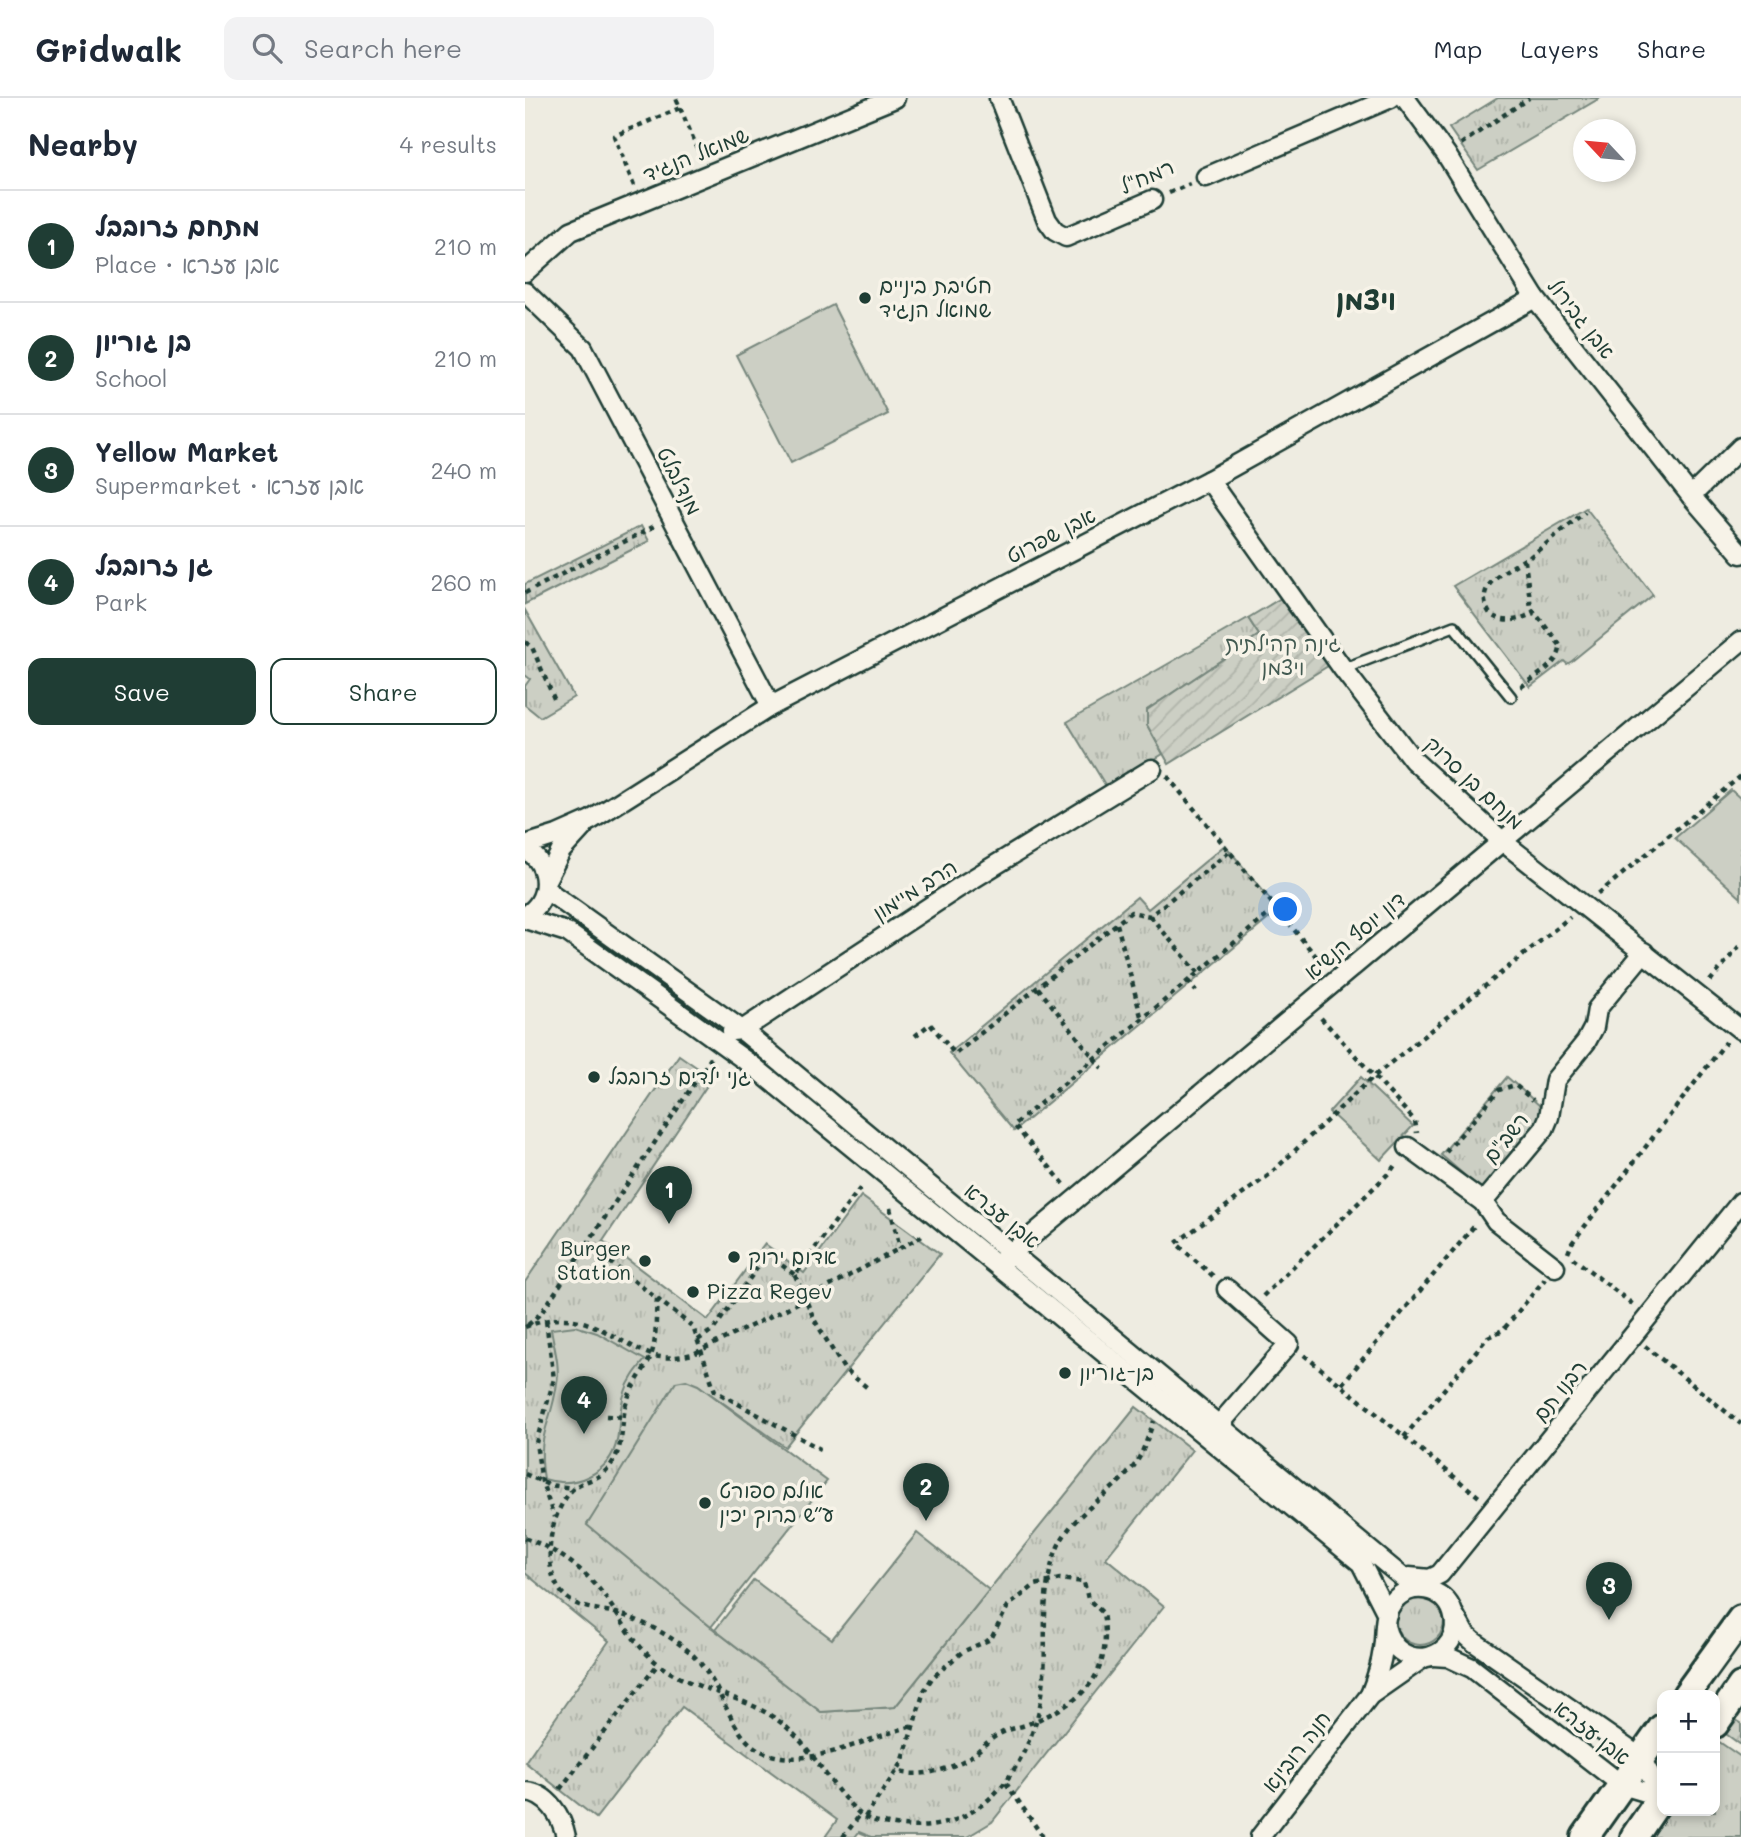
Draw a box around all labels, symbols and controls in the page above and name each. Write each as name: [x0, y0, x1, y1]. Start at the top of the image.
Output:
search box: [224, 17, 714, 80]
text: Gridwalk: [35, 27, 182, 70]
icon: search: [248, 29, 286, 67]
text: Search here: [304, 31, 462, 65]
text: Map: [1434, 33, 1482, 64]
text: Layers: [1520, 33, 1599, 64]
text: Share: [1637, 33, 1706, 64]
north arrow: [1573, 119, 1636, 182]
street label: שמואל הנגיד: [638, 120, 753, 187]
text: Nearby: [28, 124, 138, 164]
text: 4 results: [400, 129, 497, 159]
street label: רמח"ל: [1115, 152, 1178, 199]
text: מתחם זרובבל: [95, 209, 260, 243]
text: 1: [46, 231, 56, 261]
text: 210 m: [434, 231, 497, 261]
text: Place · אבן עזרא: [95, 249, 280, 279]
place label: חטיבת ביניים שמואל הנגיד: [879, 271, 992, 322]
street label: אבן גבירול: [1542, 272, 1622, 364]
district label: ויצמן: [1336, 281, 1396, 318]
marker: חטיבת ביניים שמואל הנגיד: [857, 290, 873, 306]
text: בן גוריון: [95, 324, 191, 358]
text: 2: [45, 343, 57, 373]
text: 210 m: [434, 343, 497, 373]
text: School: [95, 363, 168, 393]
text: Yellow Market: [95, 435, 278, 469]
street label: מנדלבלט: [651, 442, 709, 519]
text: 3: [44, 455, 58, 485]
text: 240 m: [431, 455, 497, 485]
text: Supermarket · אבן עזרא: [95, 470, 364, 500]
street label: אבן שפרוט: [1001, 501, 1100, 570]
text: גן זרובבל: [95, 548, 213, 582]
text: 4: [44, 567, 58, 597]
text: 260 m: [430, 567, 497, 597]
text: Park: [95, 587, 147, 617]
park label: גינה קהילתית ויצמן: [1225, 629, 1341, 681]
button: Save: [28, 658, 256, 725]
button: Share: [270, 658, 497, 725]
street label: מנחם בן סרוק: [1419, 729, 1530, 835]
street label: הרב מיימון: [867, 852, 962, 926]
street label: דון יוסף הנשיא: [1298, 885, 1411, 986]
your location: [1268, 892, 1302, 926]
place label: גני ילדים זרובבל: [608, 1062, 751, 1089]
marker: גני ילדים זרובבל: [586, 1069, 602, 1085]
street label: רשב"ם: [1476, 1106, 1533, 1168]
pin: 1: [646, 1166, 692, 1224]
street label: אבן עזרא: [959, 1176, 1046, 1254]
place label: Burger Station: [557, 1234, 631, 1285]
place label: אדום ירוק: [748, 1242, 837, 1270]
marker: אדום ירוק: [726, 1249, 742, 1265]
marker: Burger Station: [637, 1253, 653, 1269]
place label: Pizza Regev: [707, 1277, 832, 1304]
marker: Pizza Regev: [685, 1284, 701, 1300]
street label: רבנו תם: [1526, 1354, 1592, 1426]
place label: בן-גוריון: [1079, 1358, 1154, 1386]
marker: בן-גוריון: [1057, 1365, 1073, 1381]
pin: 4: [561, 1376, 607, 1434]
pin: 2: [903, 1463, 949, 1521]
place label: אולם ספורט ע״ש ברוך יכין: [719, 1476, 834, 1528]
marker: אולם ספורט ע״ש ברוך יכין: [697, 1495, 713, 1511]
pin: 3: [1586, 1562, 1632, 1620]
map controls: [1657, 1690, 1720, 1816]
button: +: [1657, 1690, 1720, 1753]
street label: אבן עזרא: [1549, 1694, 1637, 1771]
street label: חנה רובינא: [1256, 1705, 1336, 1797]
button: −: [1657, 1753, 1720, 1816]

